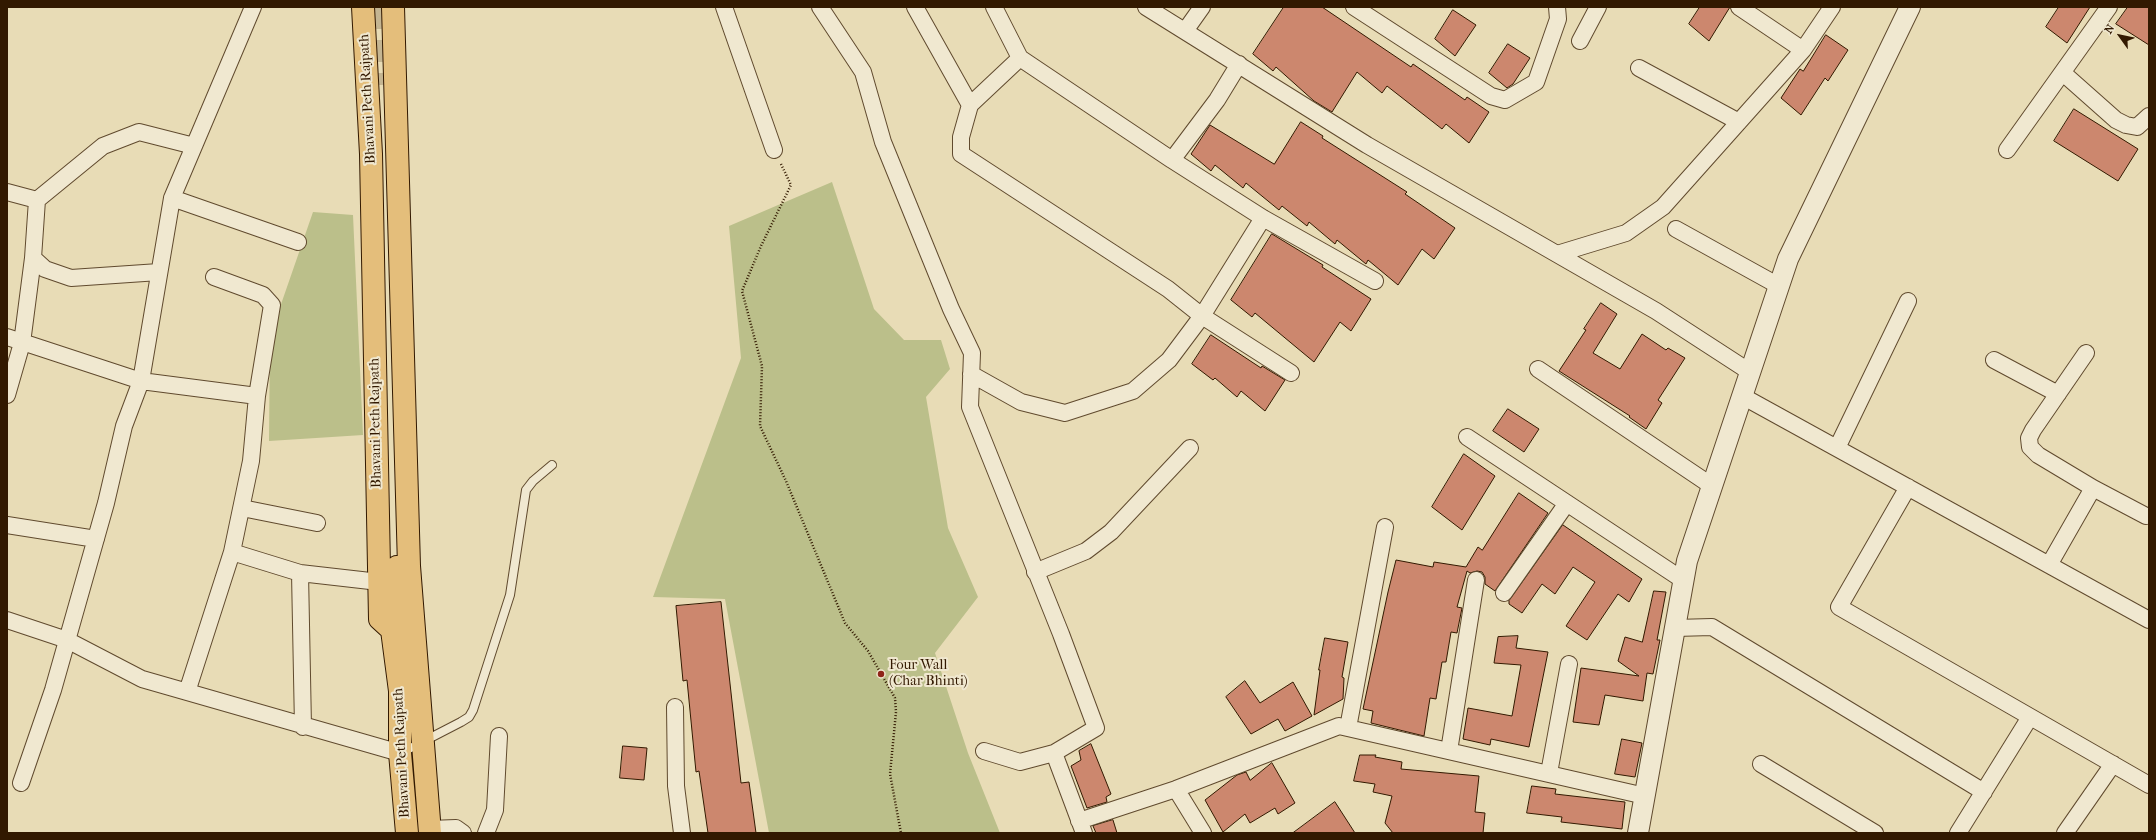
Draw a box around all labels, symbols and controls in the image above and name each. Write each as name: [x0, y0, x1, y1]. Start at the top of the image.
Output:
north arrow: [2100, 16, 2140, 56]
text: N: [2102, 22, 2117, 36]
street label: Bhavani Peth Rajpath: [356, 34, 380, 164]
street label: Bhavani Peth Rajpath: [366, 358, 386, 488]
place label: Four Wall (Char Bhinti): [889, 658, 968, 690]
marker: Four Wall (Char Bhinti): [876, 669, 886, 679]
street label: Bhavani Peth Rajpath: [390, 688, 414, 818]

